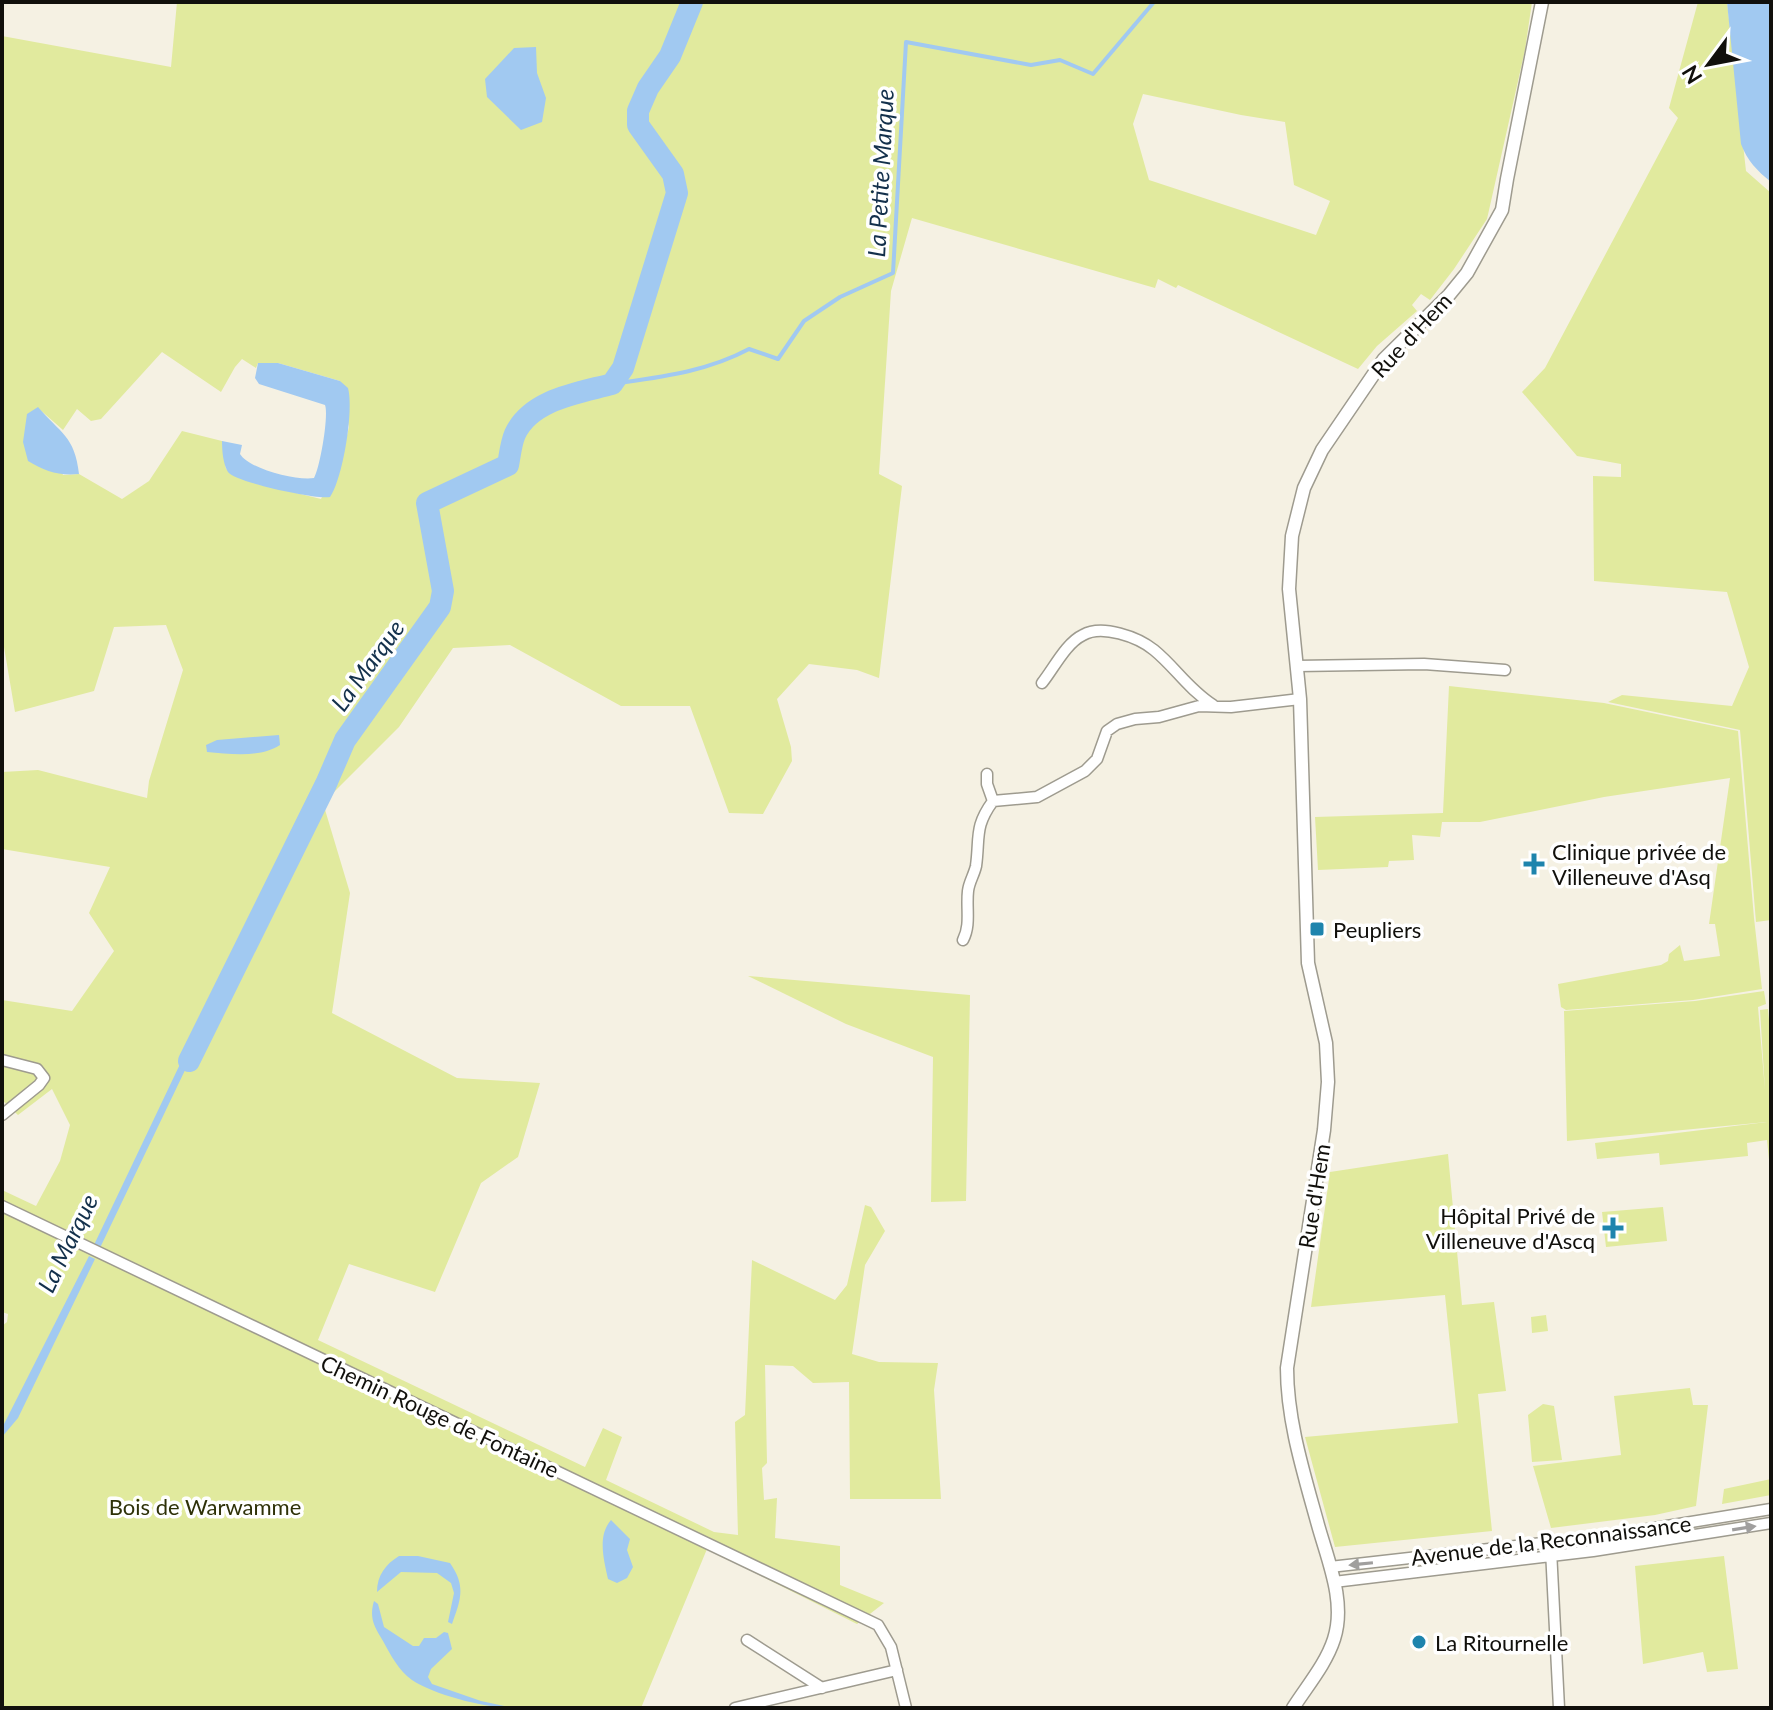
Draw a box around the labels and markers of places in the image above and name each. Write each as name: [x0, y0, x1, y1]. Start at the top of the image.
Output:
place label: Clinique privée de Villeneuve d'Asq: [1552, 838, 1726, 890]
marker: Clinique privée de Villeneuve d'Asq: [1523, 853, 1545, 875]
place label: Peupliers: [1333, 916, 1421, 943]
marker: Peupliers: [1308, 920, 1326, 938]
place label: Hôpital Privé de Villeneuve d'Ascq: [1426, 1202, 1595, 1254]
marker: Hôpital Privé de Villeneuve d'Ascq: [1602, 1217, 1624, 1239]
place label: La Ritournelle: [1435, 1629, 1568, 1656]
marker: La Ritournelle: [1410, 1633, 1428, 1651]

